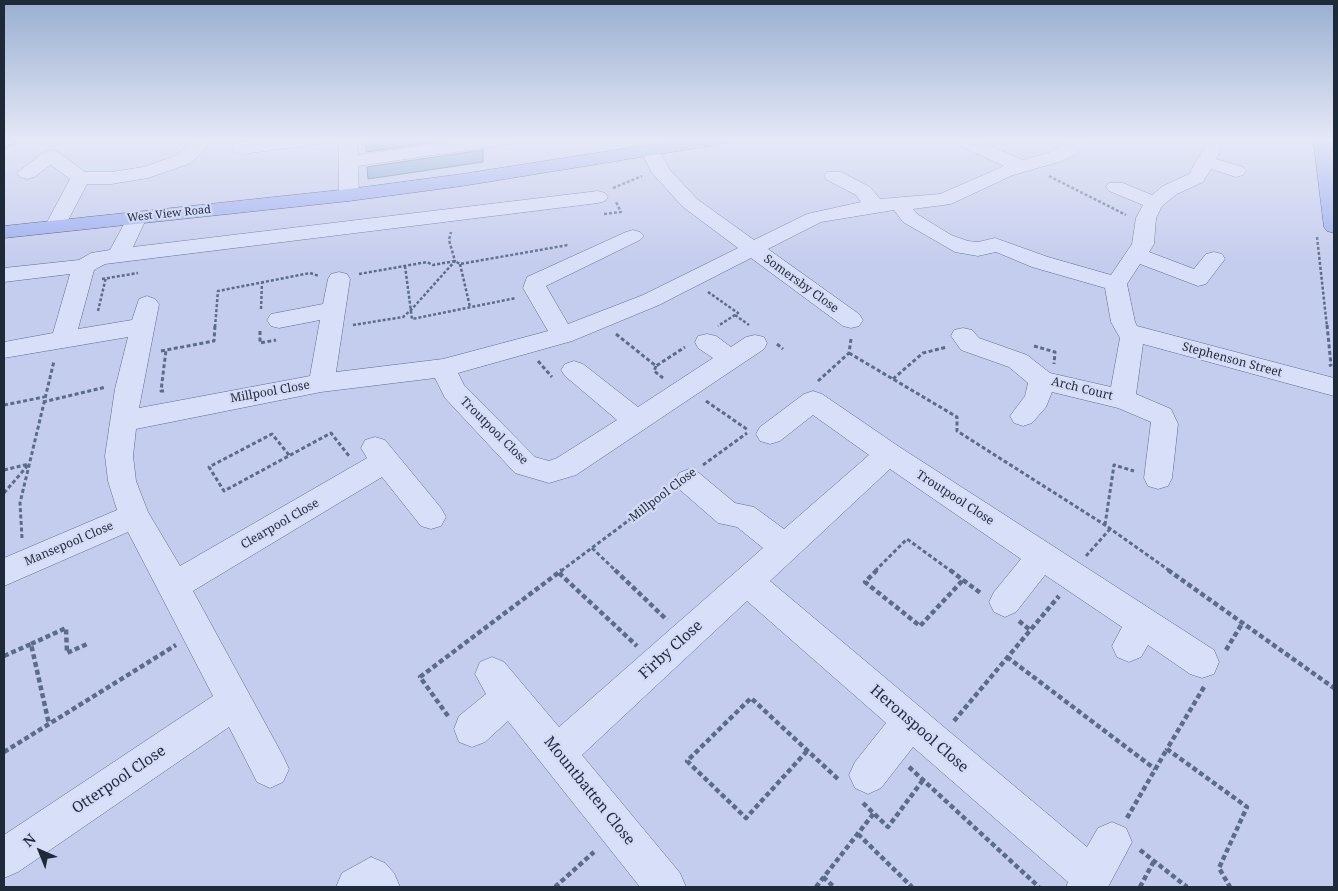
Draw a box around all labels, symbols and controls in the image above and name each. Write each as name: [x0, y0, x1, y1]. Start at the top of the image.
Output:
street label: West View Road: [126, 203, 212, 225]
street label: Somersby Close: [761, 252, 841, 316]
street label: Stephenson Street: [1180, 340, 1284, 380]
street label: Arch Court: [1050, 374, 1114, 404]
street label: Millpool Close: [229, 378, 311, 406]
street label: Troutpool Close: [457, 394, 531, 468]
street label: Millpool Close: [627, 465, 699, 525]
street label: Troutpool Close: [913, 468, 997, 528]
street label: Clearpool Close: [238, 496, 322, 552]
street label: Mansepool Close: [22, 519, 116, 569]
street label: Firby Close: [636, 617, 706, 683]
street label: Heronspool Close: [866, 681, 972, 777]
street label: Mountbatten Close: [540, 733, 638, 849]
street label: Otterpool Close: [69, 742, 169, 818]
north arrow: [15, 826, 65, 876]
text: N: [19, 829, 40, 851]

